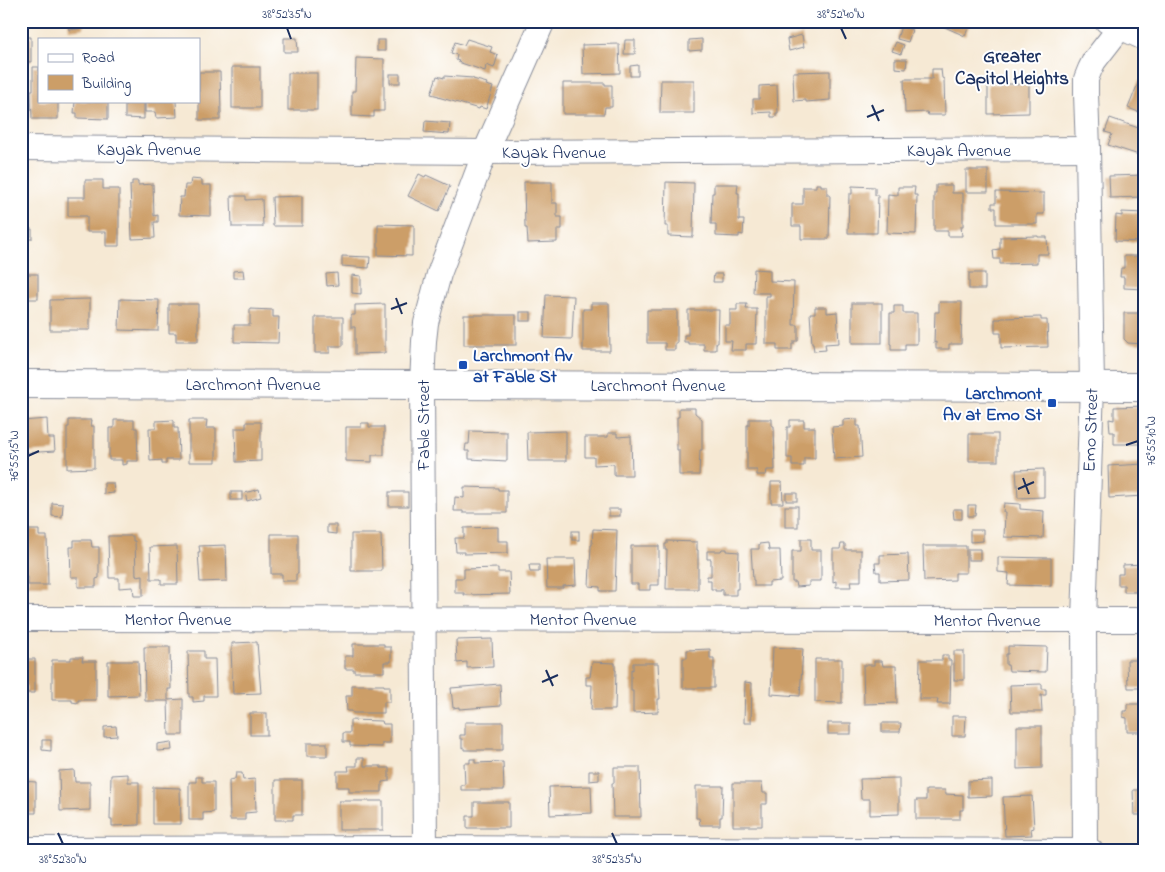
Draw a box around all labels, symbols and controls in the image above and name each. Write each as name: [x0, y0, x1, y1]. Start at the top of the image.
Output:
text: 38°52'35"N: [262, 6, 312, 24]
text: 38°52'40"N: [817, 6, 865, 24]
legend: [38, 38, 200, 102]
district label: Greater Capitol Heights: [955, 44, 1069, 95]
text: Road: [82, 47, 115, 69]
text: Building: [81, 73, 131, 96]
street label: Kayak Avenue: [97, 138, 202, 164]
street label: Kayak Avenue: [907, 139, 1012, 165]
street label: Kayak Avenue: [502, 141, 607, 167]
place label: Larchmont Av at Fable St: [473, 344, 573, 391]
marker: Larchmont Av at Fable St: [457, 359, 469, 371]
street label: Larchmont Avenue: [185, 373, 321, 399]
street label: Larchmont Avenue: [590, 374, 726, 400]
street label: Fable Street: [412, 379, 438, 472]
place label: Larchmont Av at Emo St: [943, 382, 1043, 429]
street label: Emo Street: [1078, 388, 1106, 473]
marker: Larchmont Av at Emo St: [1046, 397, 1058, 409]
text: 76°55'10"W: [1143, 416, 1161, 466]
text: 76°55'15"W: [6, 430, 24, 482]
street label: Mentor Avenue: [124, 608, 233, 634]
street label: Mentor Avenue: [529, 608, 638, 634]
street label: Mentor Avenue: [933, 609, 1042, 635]
text: 38°52'30"N: [39, 851, 87, 869]
text: 38°52'35"N: [592, 851, 642, 869]

